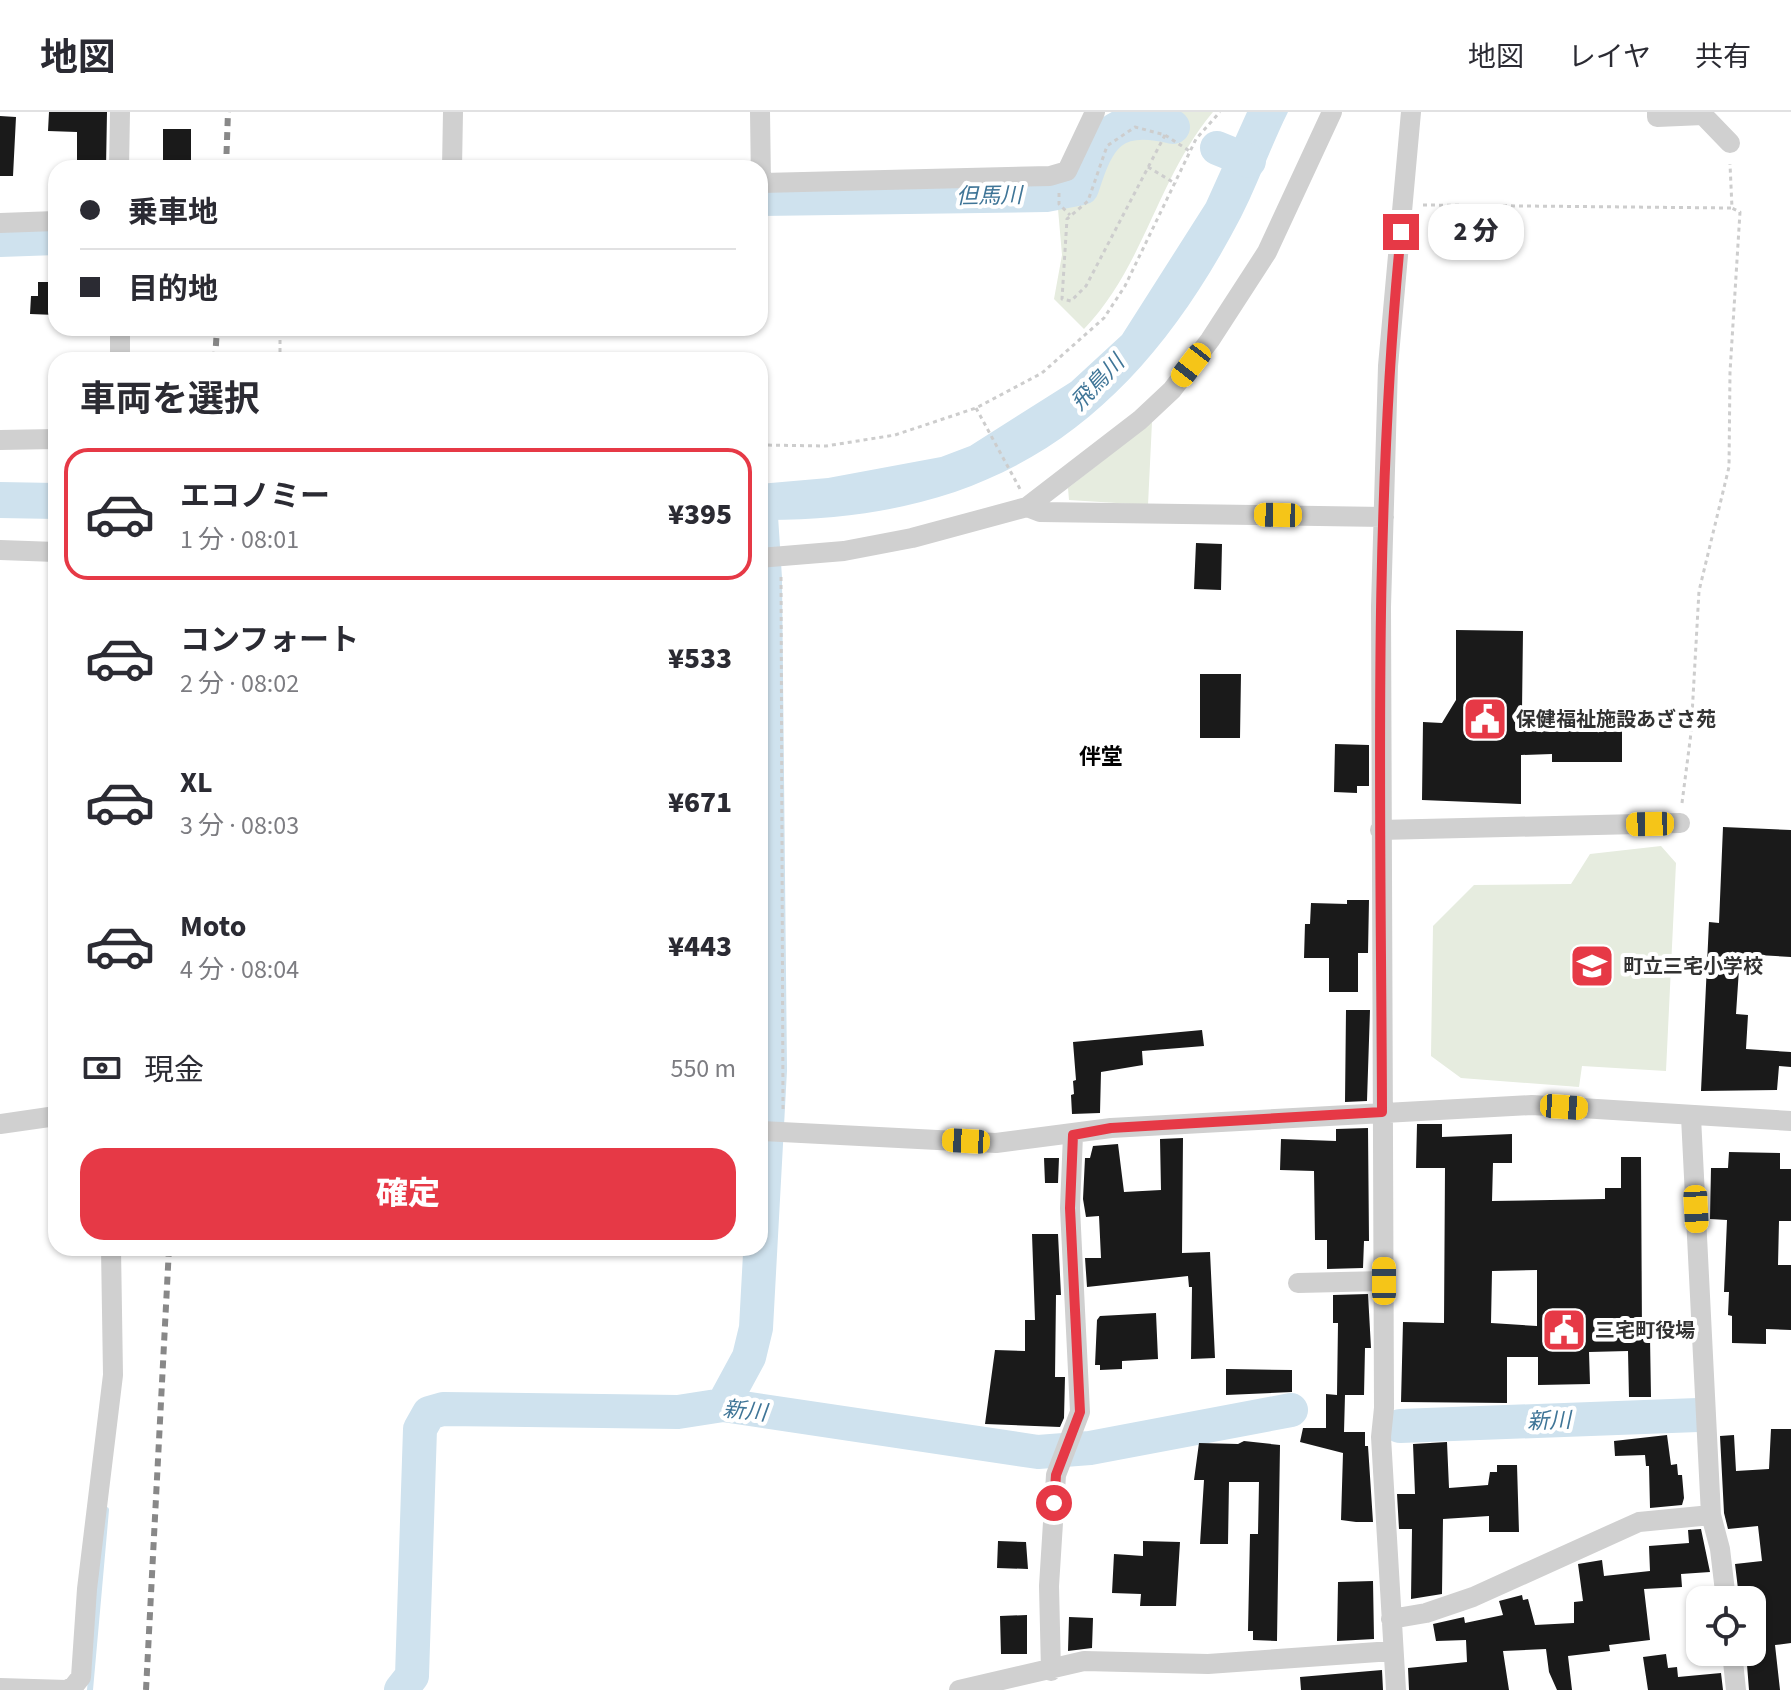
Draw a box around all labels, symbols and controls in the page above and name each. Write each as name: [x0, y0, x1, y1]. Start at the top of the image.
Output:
text: 地図: [40, 31, 116, 85]
text: 地図: [1468, 37, 1524, 77]
text: レイヤ: [1568, 37, 1651, 77]
text: 共有: [1695, 37, 1751, 77]
water label: 但馬川: [956, 179, 1024, 213]
text: 乗車地: [128, 191, 218, 234]
callout: 2 分: [1429, 204, 1525, 260]
text: 2 分: [1453, 213, 1499, 250]
route end: [1383, 214, 1419, 250]
text: 目的地: [128, 268, 218, 311]
car: [1167, 339, 1215, 391]
water label: 飛鳥川: [1064, 346, 1133, 418]
text: 車両を選択: [80, 374, 260, 425]
text: エコノミー: [180, 475, 330, 518]
icon: car: [84, 478, 156, 550]
text: ¥395: [668, 493, 732, 536]
car: [1254, 503, 1302, 527]
text: 1 分 · 08:01: [180, 521, 299, 558]
text: コンフォート: [180, 619, 359, 662]
icon: car: [84, 622, 156, 694]
text: ¥533: [668, 637, 732, 680]
text: 2 分 · 08:02: [180, 665, 299, 702]
public building icon: 保健福祉施設あざさ苑: [1461, 695, 1509, 743]
place label: 保健福祉施設あざさ苑: [1516, 706, 1716, 734]
district label: 伴堂: [1079, 741, 1123, 773]
text: XL: [180, 761, 213, 804]
icon: car: [84, 766, 156, 838]
text: ¥671: [668, 781, 732, 824]
text: 3 分 · 08:03: [180, 807, 299, 844]
car: [1626, 812, 1674, 836]
text: Moto: [180, 905, 246, 948]
icon: car: [84, 910, 156, 982]
text: ¥443: [668, 925, 732, 968]
school or university icon: 町立三宅小学校: [1568, 942, 1616, 990]
text: 4 分 · 08:04: [180, 951, 299, 988]
place label: 町立三宅小学校: [1623, 953, 1763, 981]
icon: cash: [80, 1046, 124, 1090]
text: 現金: [144, 1049, 204, 1092]
text: 550 m: [670, 1050, 736, 1087]
car: [1539, 1093, 1589, 1121]
car: [941, 1128, 991, 1154]
button: 確定: [80, 1148, 736, 1240]
car: [1683, 1184, 1709, 1234]
car: [1372, 1257, 1396, 1305]
public building icon: 三宅町役場: [1540, 1306, 1588, 1354]
place label: 三宅町役場: [1595, 1317, 1695, 1345]
water label: 新川: [721, 1393, 770, 1429]
water label: 新川: [1526, 1404, 1574, 1438]
route start: [1036, 1485, 1072, 1521]
map controls: [1686, 1586, 1766, 1666]
button: locate: [1686, 1586, 1766, 1666]

